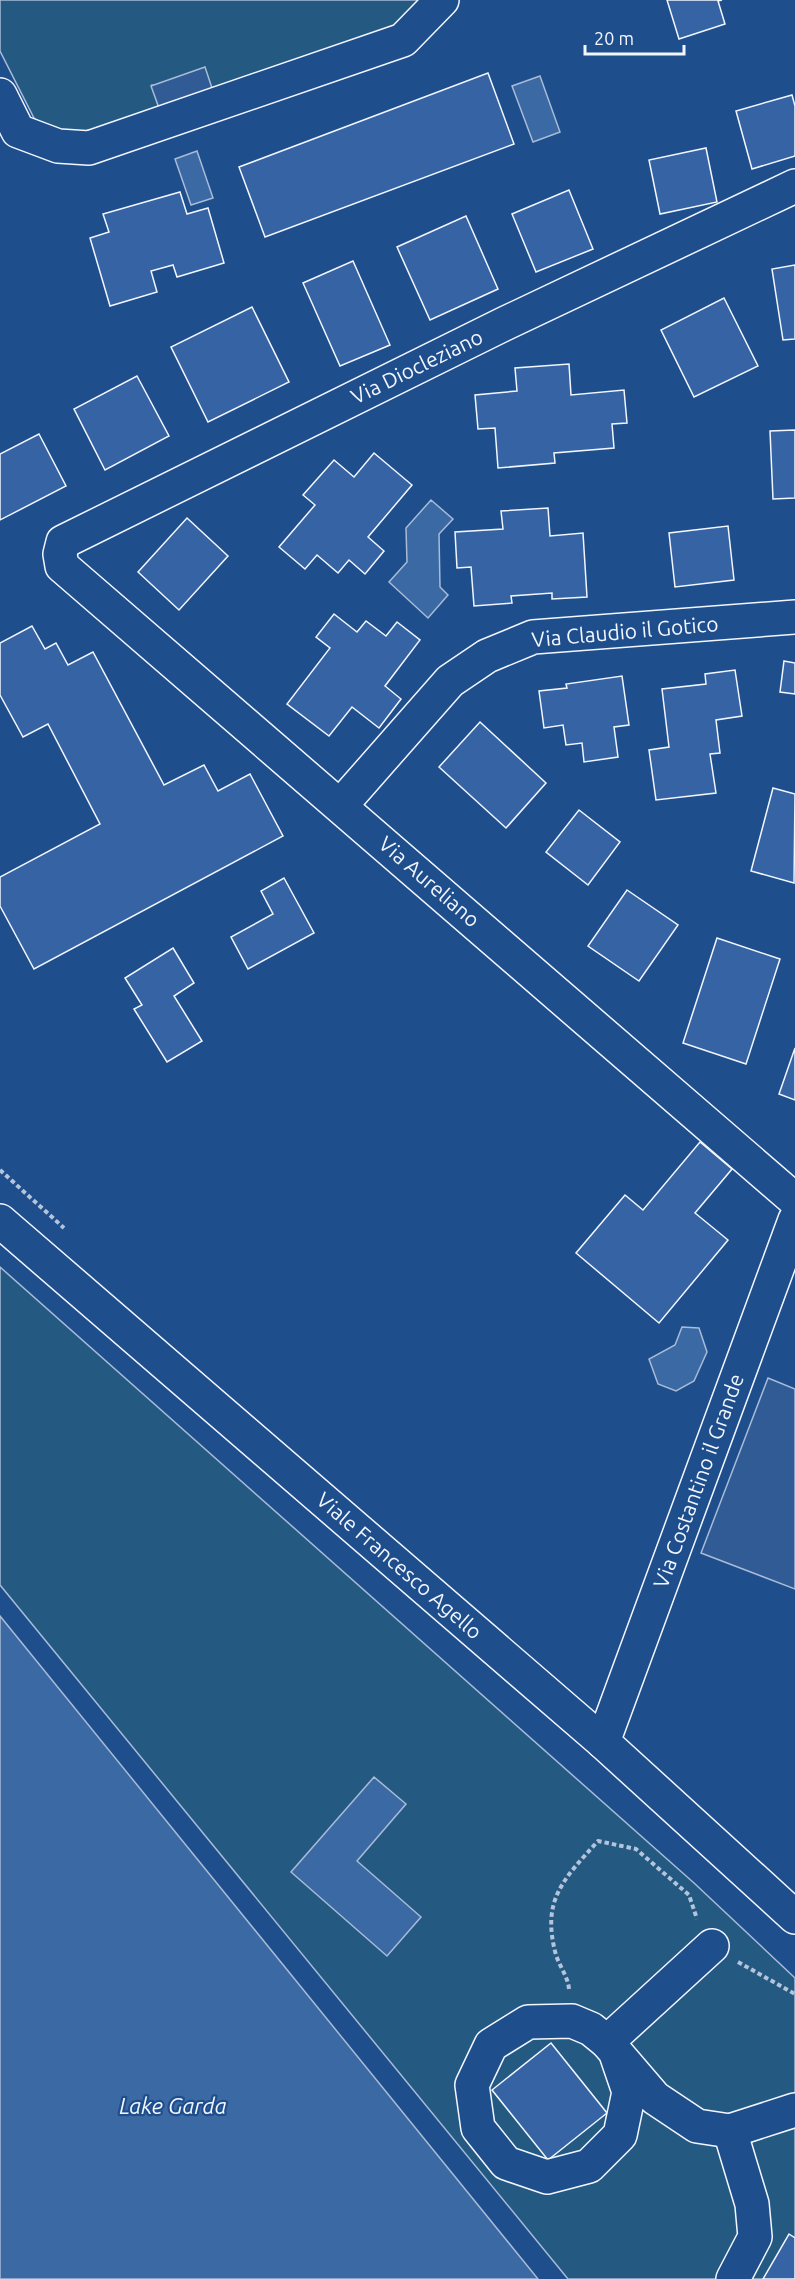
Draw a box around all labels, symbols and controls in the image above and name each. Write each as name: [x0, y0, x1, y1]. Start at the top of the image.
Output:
scale bar: [585, 18, 684, 56]
text: 20 m: [594, 28, 634, 48]
street label: Via Diocleziano: [347, 324, 486, 408]
street label: Via Claudio il Gotico: [531, 611, 719, 651]
street label: Via Aureliano: [374, 831, 485, 931]
street label: Via Costantino il Grande: [648, 1370, 748, 1591]
street label: Viale Francesco Agello: [312, 1487, 487, 1644]
water label: Lake Garda: [119, 2093, 227, 2118]

